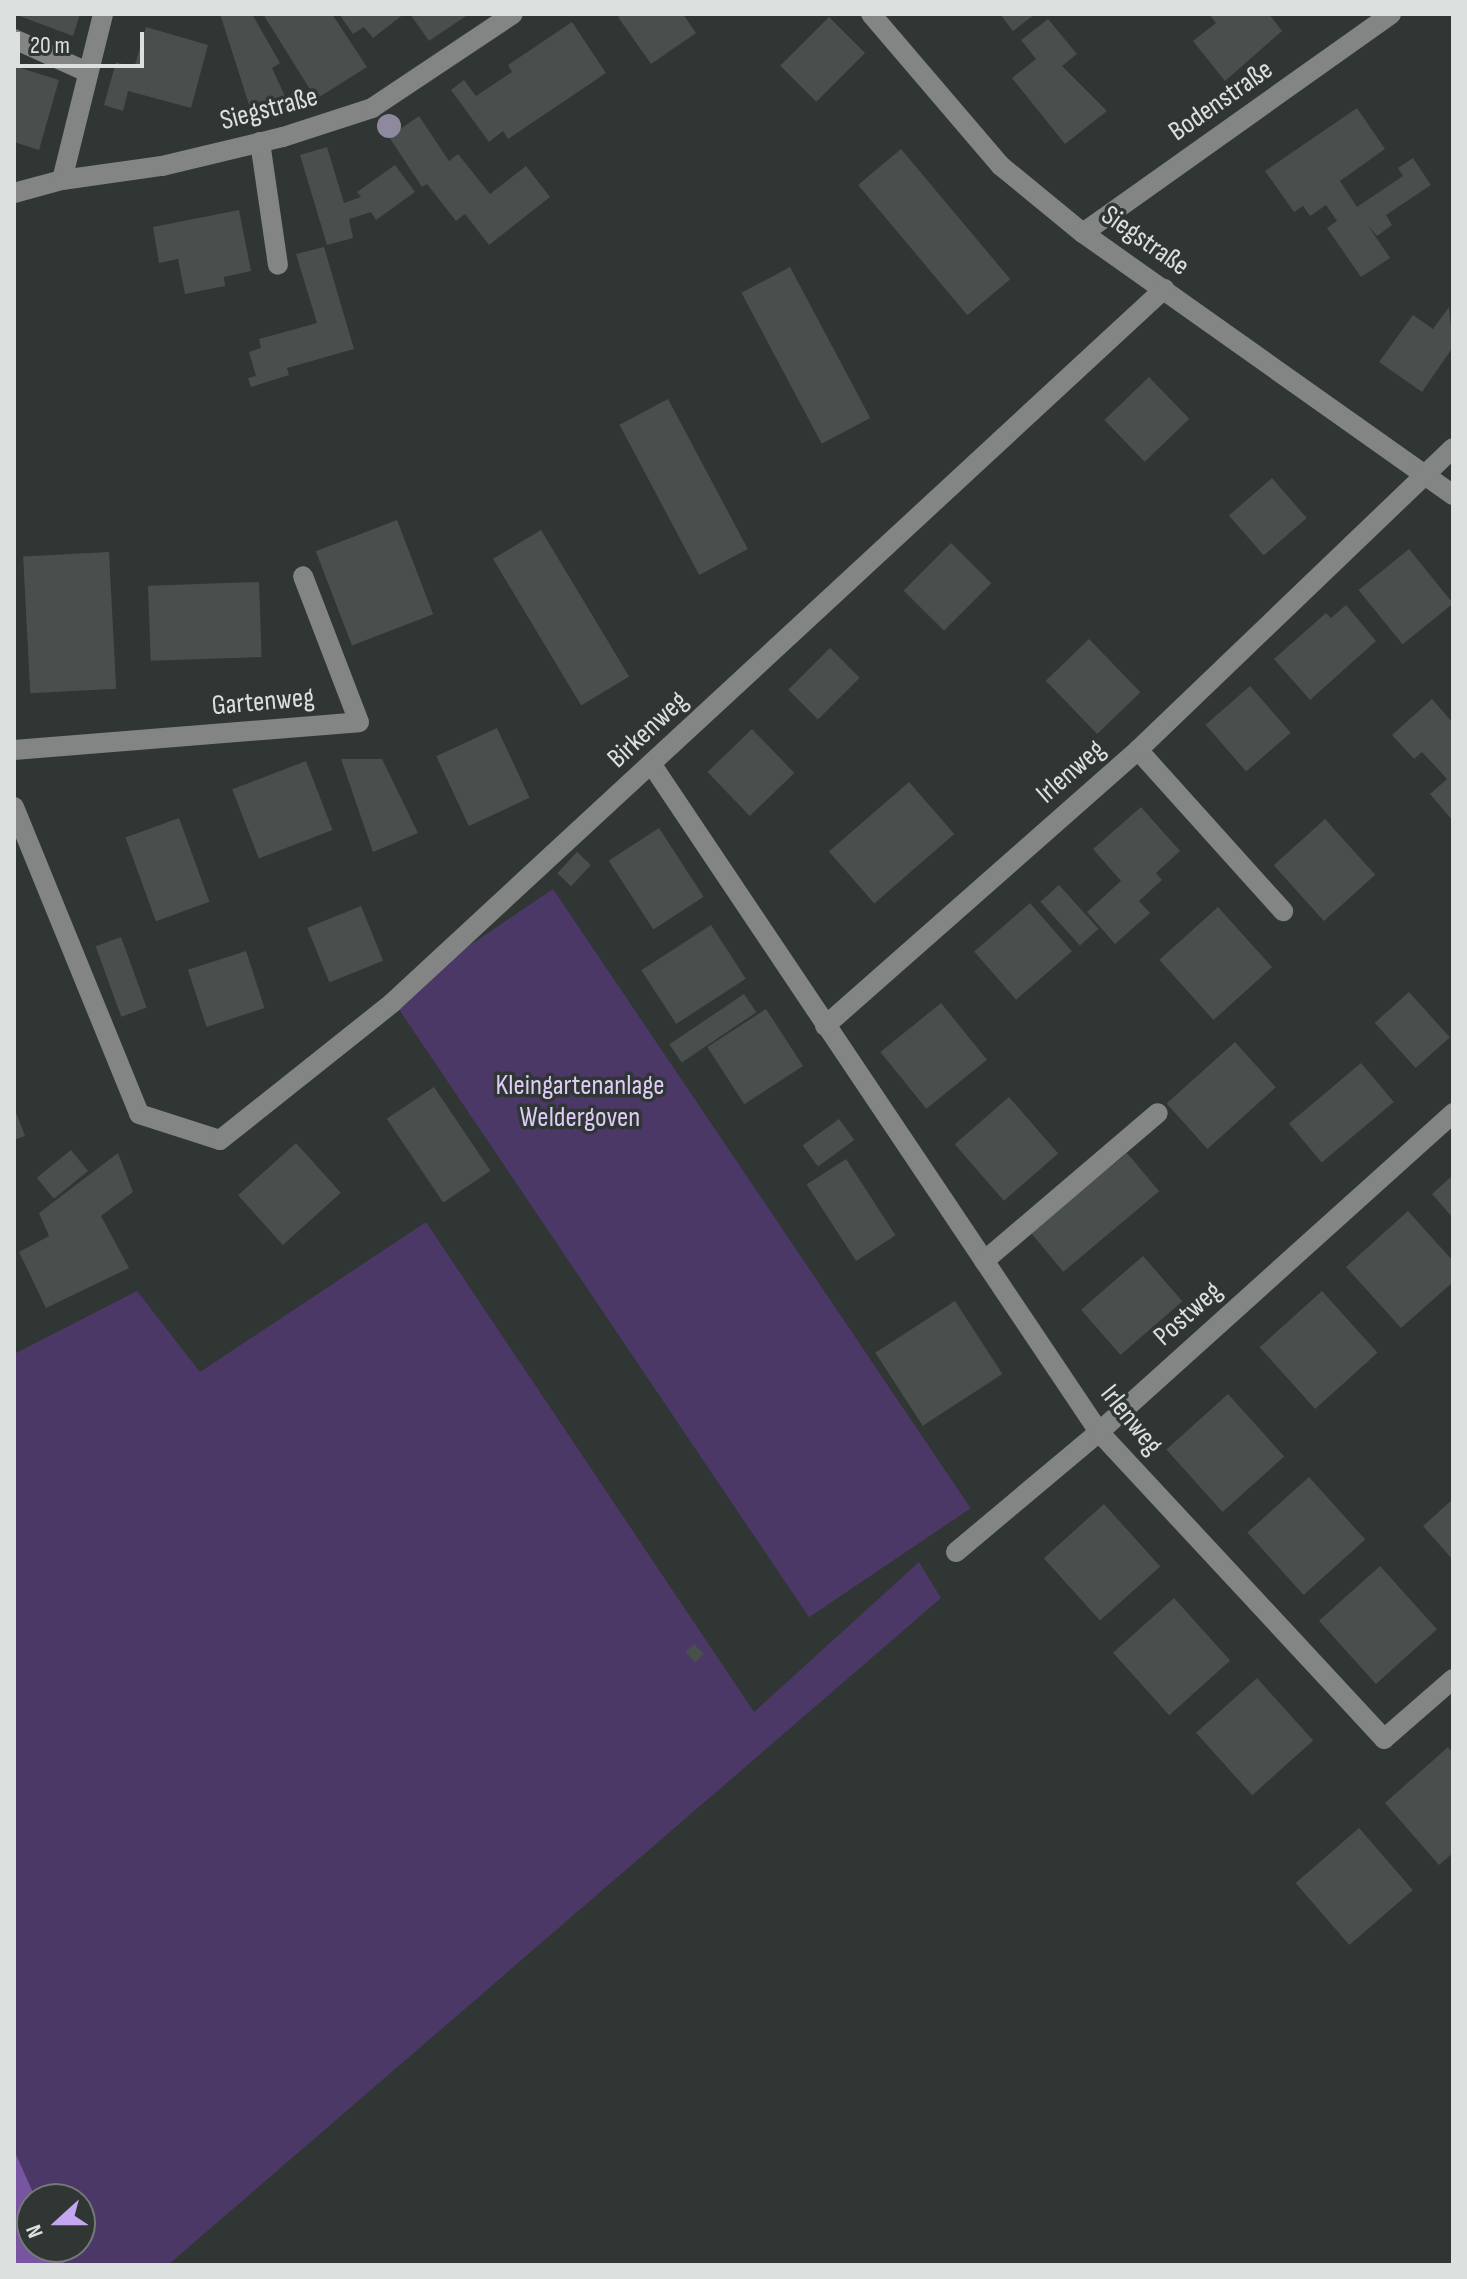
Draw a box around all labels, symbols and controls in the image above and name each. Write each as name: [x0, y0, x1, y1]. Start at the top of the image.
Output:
scale bar: [20, 16, 148, 66]
text: 20 m: [30, 31, 70, 60]
street label: Bodenstraße: [1163, 53, 1279, 149]
street label: Siegstraße: [217, 80, 321, 138]
street label: Siegstraße: [1095, 199, 1195, 283]
street label: Gartenweg: [210, 681, 316, 723]
street label: Birkenweg: [601, 685, 695, 775]
street label: Irlenweg: [1030, 733, 1112, 811]
park label: Kleingartenanlage Weldergoven: [496, 1069, 664, 1135]
street label: Postweg: [1147, 1275, 1229, 1353]
street label: Irlenweg: [1093, 1378, 1169, 1462]
north arrow: [16, 2183, 96, 2263]
text: N: [20, 2221, 50, 2241]

